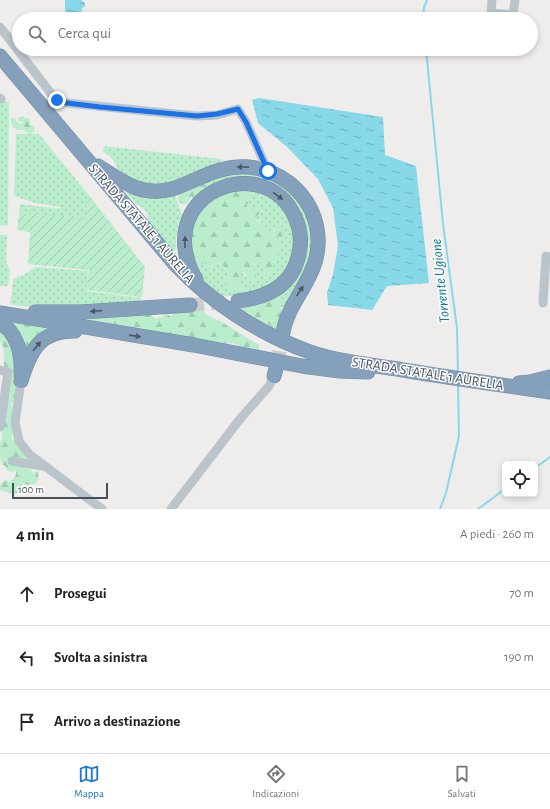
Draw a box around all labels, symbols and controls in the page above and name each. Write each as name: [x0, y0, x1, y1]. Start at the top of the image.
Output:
search box: [12, 12, 538, 56]
icon: search: [26, 23, 48, 45]
text: Cerca qui: [58, 26, 111, 41]
route end: [48, 91, 66, 109]
street label: STRADA STATALE 1 AURELIA: [86, 161, 197, 286]
route start: [259, 162, 277, 180]
one-way arrow: [236, 164, 249, 170]
one-way arrow: [272, 191, 283, 200]
one-way arrow: [182, 235, 188, 248]
water label: Torrente Ugione: [429, 238, 452, 324]
one-way arrow: [297, 286, 304, 297]
one-way arrow: [90, 307, 102, 314]
one-way arrow: [129, 333, 141, 339]
one-way arrow: [33, 340, 41, 351]
street label: STRADA STATALE 1 AURELIA: [351, 355, 505, 393]
map controls: [502, 461, 538, 497]
button: locate: [502, 461, 538, 497]
scale bar: [12, 481, 108, 500]
text: 100 m: [18, 484, 44, 495]
text: 4 min: [16, 526, 54, 543]
text: A piedi · 260 m: [460, 528, 534, 541]
icon: ahead: [16, 583, 38, 605]
text: Prosegui: [54, 586, 107, 601]
text: 70 m: [509, 587, 534, 600]
icon: left: [16, 647, 38, 669]
text: Svolta a sinistra: [54, 650, 148, 665]
text: 190 m: [504, 651, 534, 664]
icon: arrive: [16, 711, 38, 733]
text: Arrivo a destinazione: [54, 714, 180, 729]
tab: Mappa: [74, 763, 104, 800]
tab: Indicazioni: [252, 763, 299, 800]
tab: Salvati: [447, 763, 476, 800]

